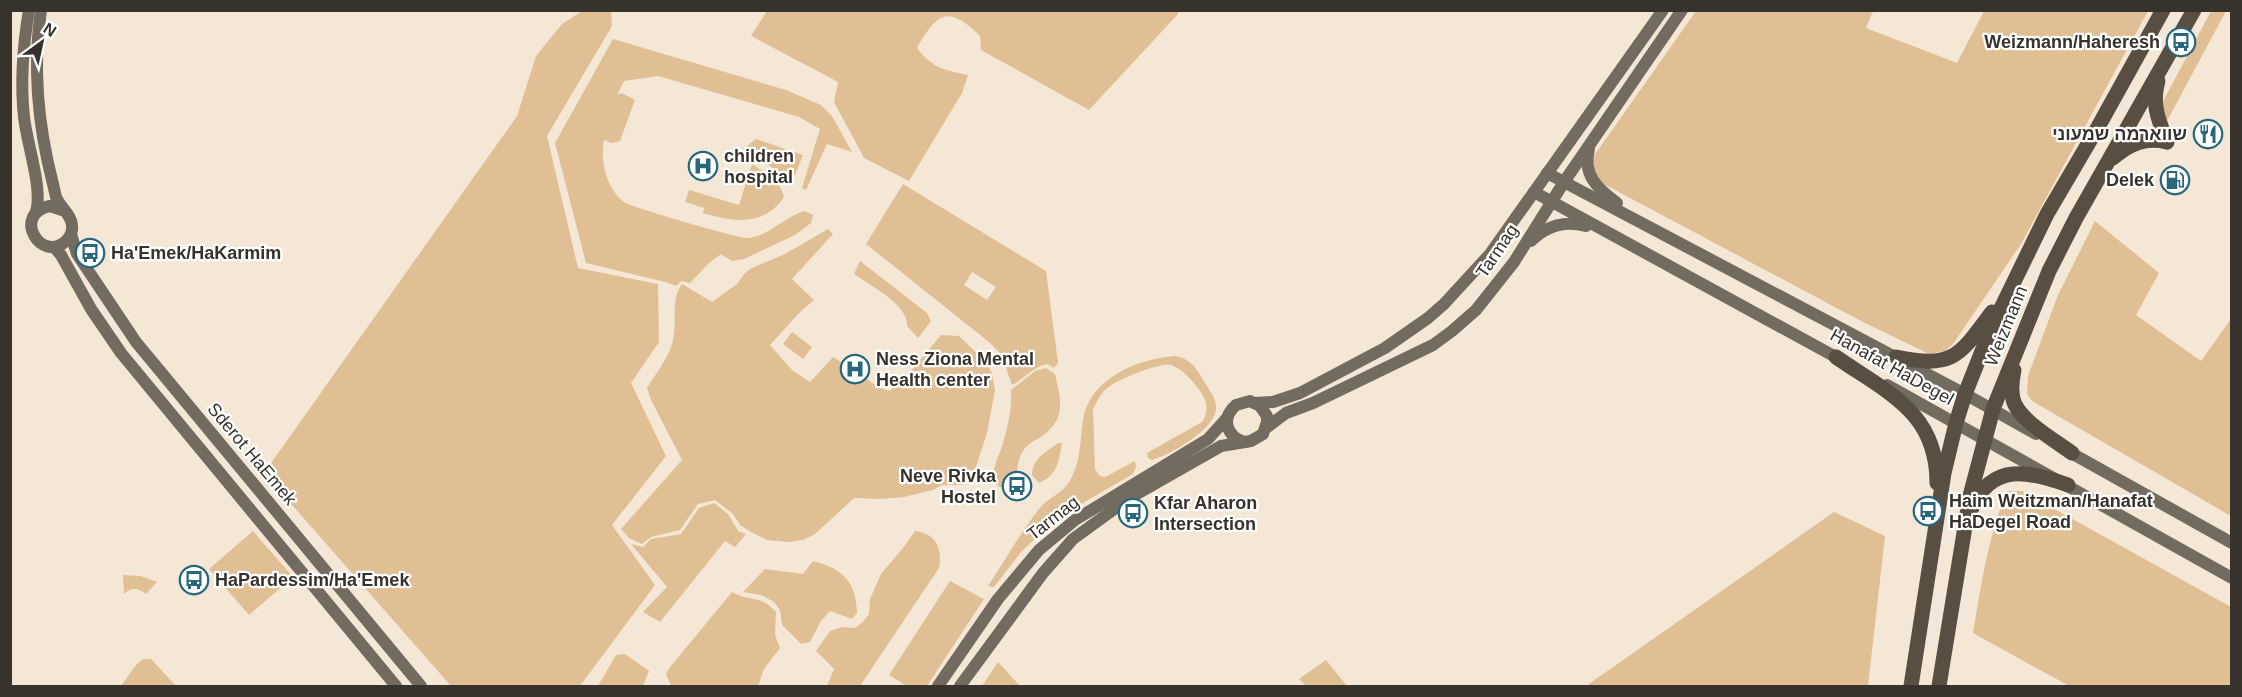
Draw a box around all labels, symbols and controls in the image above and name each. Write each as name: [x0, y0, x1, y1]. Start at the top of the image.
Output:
north arrow: [12, 12, 72, 72]
text: N: [40, 20, 59, 40]
bus stop icon: Weizmann/Haheresh: [2165, 26, 2197, 58]
place label: Weizmann/Haheresh: [1984, 32, 2160, 52]
restaurant icon: שווארמה שמעוני: [2192, 118, 2224, 150]
place label: שווארמה שמעוני: [2052, 124, 2187, 144]
place label: children hospital: [724, 146, 794, 187]
hospital icon: children hospital: [687, 150, 719, 182]
fuel station icon: Delek: [2159, 164, 2191, 196]
place label: Delek: [2106, 170, 2155, 190]
street label: Tarmag: [1472, 221, 1522, 281]
bus stop icon: Ha'Emek/HaKarmim: [74, 237, 106, 269]
place label: Ha'Emek/HaKarmim: [111, 243, 281, 263]
street label: Weizmann: [1981, 283, 2031, 369]
street label: Hanafat HaDegel: [1827, 325, 1957, 409]
place label: Ness Ziona Mental Health center: [876, 349, 1034, 390]
hospital icon: Ness Ziona Mental Health center: [839, 353, 871, 385]
street label: Sderot HaEmek: [204, 399, 301, 510]
place label: Neve Rivka Hostel: [900, 466, 997, 507]
bus stop icon: Neve Rivka Hostel: [1001, 470, 1033, 502]
place label: Haim Weitzman/Hanafat HaDegel Road: [1949, 491, 2153, 532]
street label: Tarmag: [1023, 492, 1083, 544]
place label: Kfar Aharon Intersection: [1154, 493, 1257, 534]
bus stop icon: Haim Weitzman/Hanafat HaDegel Road: [1912, 495, 1944, 527]
bus stop icon: Kfar Aharon Intersection: [1117, 497, 1149, 529]
bus stop icon: HaPardessim/Ha'Emek: [178, 564, 210, 596]
place label: HaPardessim/Ha'Emek: [215, 570, 410, 590]

